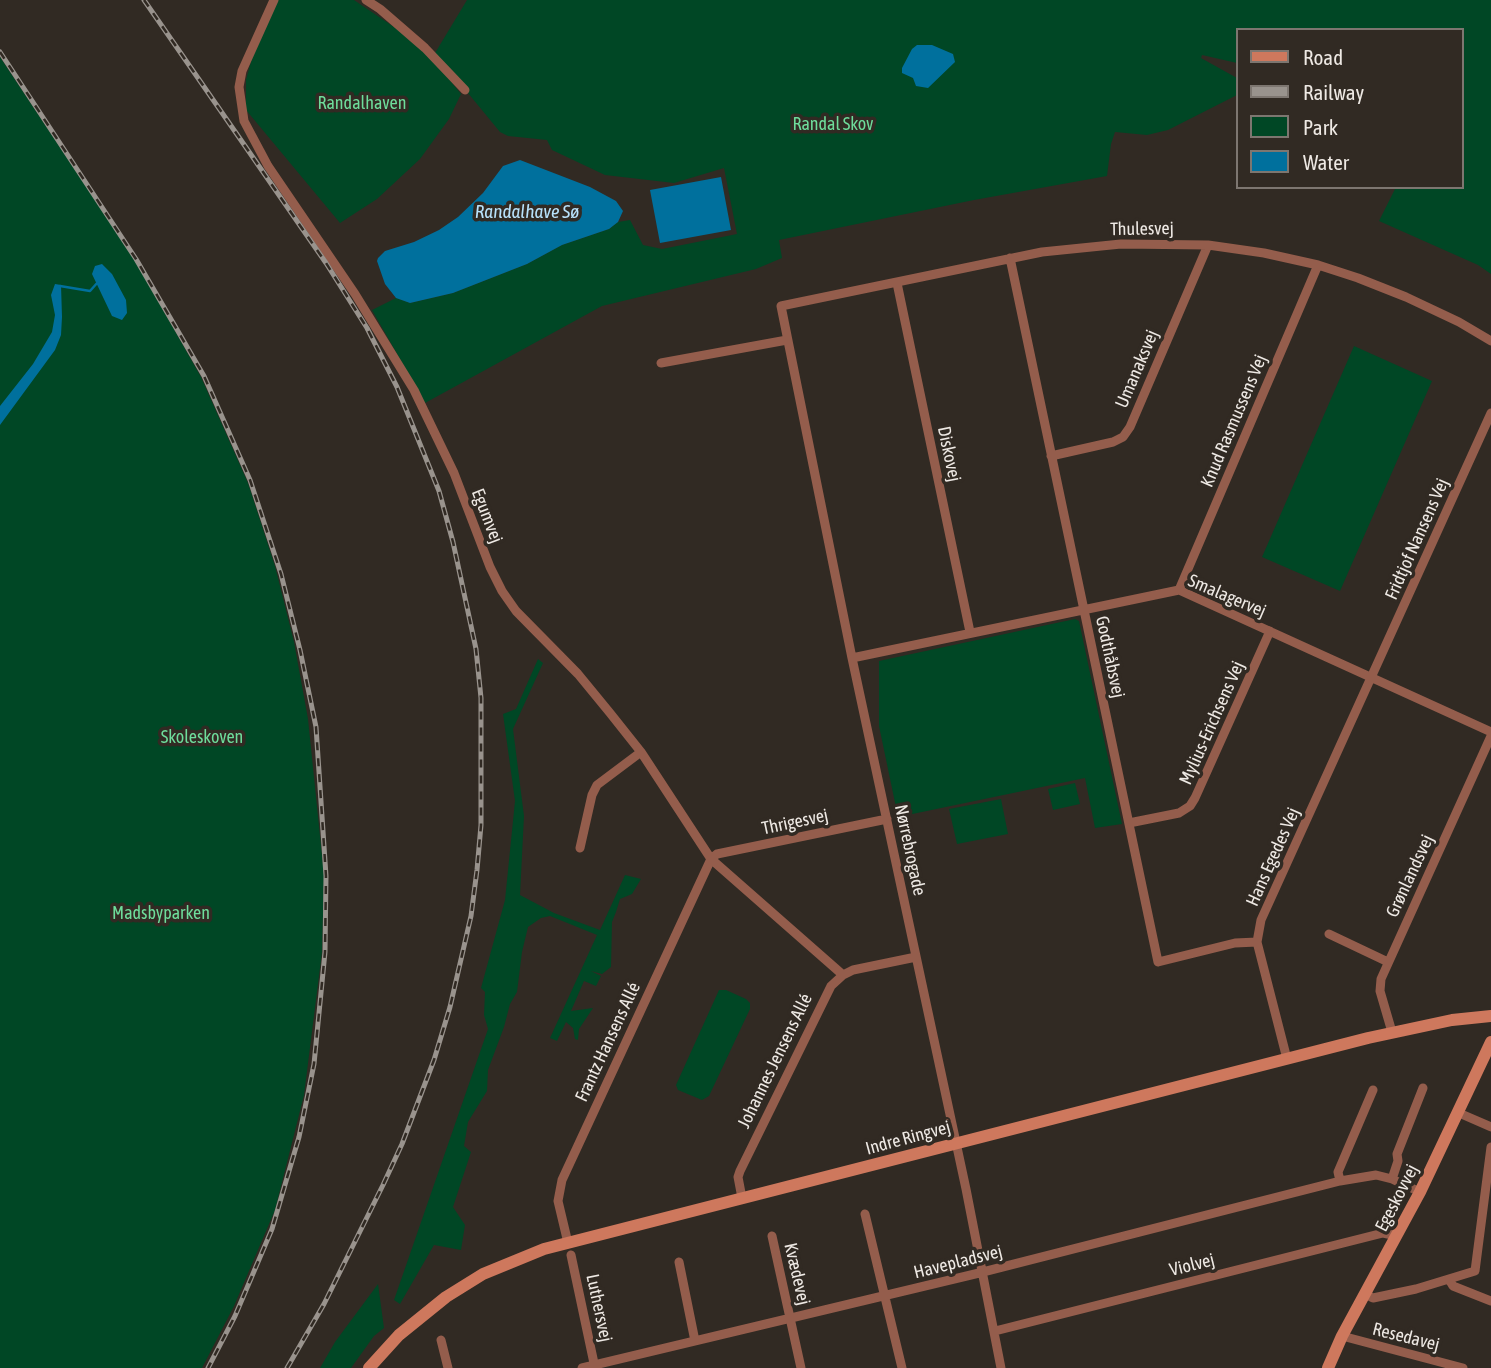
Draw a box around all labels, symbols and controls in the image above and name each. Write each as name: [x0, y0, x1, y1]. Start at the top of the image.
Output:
legend: [1236, 28, 1463, 189]
text: Road: [1303, 45, 1343, 69]
text: Railway: [1303, 80, 1364, 104]
park label: Randalhaven: [317, 92, 407, 114]
park label: Randal Skov: [792, 113, 874, 135]
text: Park: [1303, 115, 1338, 139]
text: Water: [1303, 150, 1349, 174]
water label: Randalhave Sø: [475, 201, 579, 223]
street label: Thulesvej: [1110, 218, 1174, 240]
street label: Umanaksvej: [1111, 327, 1163, 411]
street label: Knud Rasmussens Vej: [1196, 352, 1272, 490]
street label: Diskovej: [933, 424, 965, 484]
street label: Fridtjof Nansens Vej: [1381, 475, 1453, 603]
street label: Egumvej: [467, 486, 507, 546]
street label: Smalagervej: [1185, 570, 1269, 622]
street label: Godthåbsvej: [1091, 614, 1129, 700]
street label: Mylius-Erichsens Vej: [1175, 658, 1249, 788]
park label: Skoleskoven: [161, 726, 243, 748]
street label: Nørrebrogade: [890, 802, 930, 898]
street label: Thrigesvej: [760, 804, 830, 840]
street label: Hans Egedes Vej: [1242, 804, 1304, 910]
street label: Grønlandsvej: [1382, 831, 1438, 921]
park label: Madsbyparken: [112, 902, 210, 924]
street label: Frantz Hansens Allé: [571, 979, 645, 1105]
street label: Johannes Jensens Allé: [733, 990, 817, 1132]
street label: Indre Ringvej: [863, 1116, 953, 1160]
street label: Egeskovvej: [1371, 1161, 1423, 1235]
street label: Kvædevej: [779, 1241, 815, 1307]
street label: Havepladsvej: [912, 1241, 1004, 1283]
street label: Violvej: [1167, 1249, 1217, 1281]
street label: Luthersvej: [581, 1272, 617, 1344]
street label: Resedavej: [1370, 1318, 1442, 1356]

